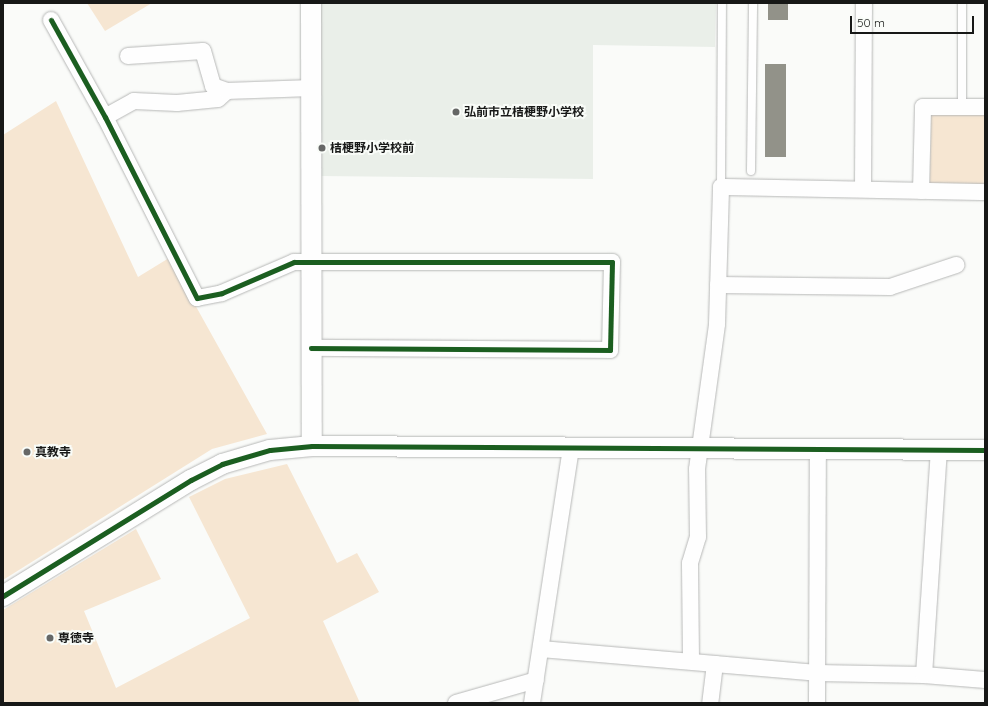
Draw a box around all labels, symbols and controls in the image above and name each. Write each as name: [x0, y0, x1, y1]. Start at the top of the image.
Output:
scale bar: [852, 8, 976, 34]
text: 50 m: [857, 15, 885, 30]
place label: 弘前市立桔梗野小学校: [464, 105, 584, 119]
marker: 弘前市立桔梗野小学校: [451, 107, 461, 117]
place label: 桔梗野小学校前: [330, 141, 414, 155]
marker: 桔梗野小学校前: [317, 143, 327, 153]
place label: 真教寺: [35, 445, 71, 459]
marker: 真教寺: [22, 447, 32, 457]
place label: 専徳寺: [58, 631, 94, 645]
marker: 専徳寺: [45, 633, 55, 643]

